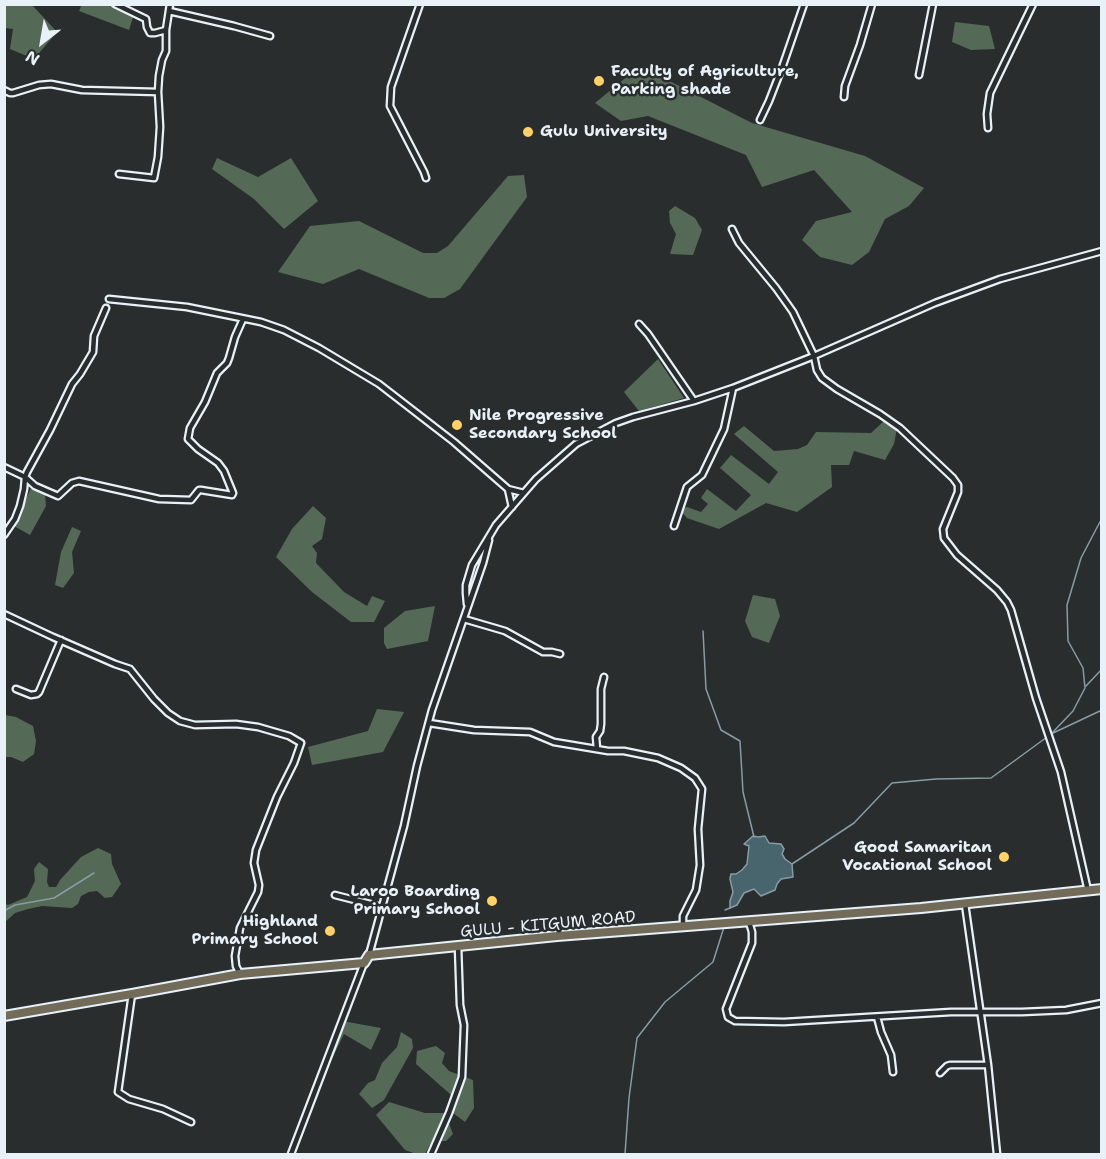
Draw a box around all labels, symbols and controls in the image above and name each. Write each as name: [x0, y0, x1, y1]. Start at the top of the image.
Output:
north arrow: [12, 12, 72, 72]
text: N: [22, 46, 43, 70]
place label: Faculty of Agriculture, Parking shade: [611, 62, 799, 100]
marker: Faculty of Agriculture, Parking shade: [592, 74, 606, 88]
place label: Gulu University: [540, 122, 668, 142]
marker: Gulu University: [521, 125, 535, 139]
place label: Nile Progressive Secondary School: [469, 406, 617, 444]
marker: Nile Progressive Secondary School: [450, 418, 464, 432]
place label: Good Samaritan Vocational School: [842, 838, 992, 876]
marker: Good Samaritan Vocational School: [997, 850, 1011, 864]
place label: Laroo Boarding Primary School: [351, 882, 480, 920]
marker: Laroo Boarding Primary School: [485, 894, 499, 908]
street label: GULU - KITGUM ROAD: [460, 908, 636, 942]
place label: Highland Primary School: [191, 912, 318, 950]
marker: Highland Primary School: [323, 924, 337, 938]

